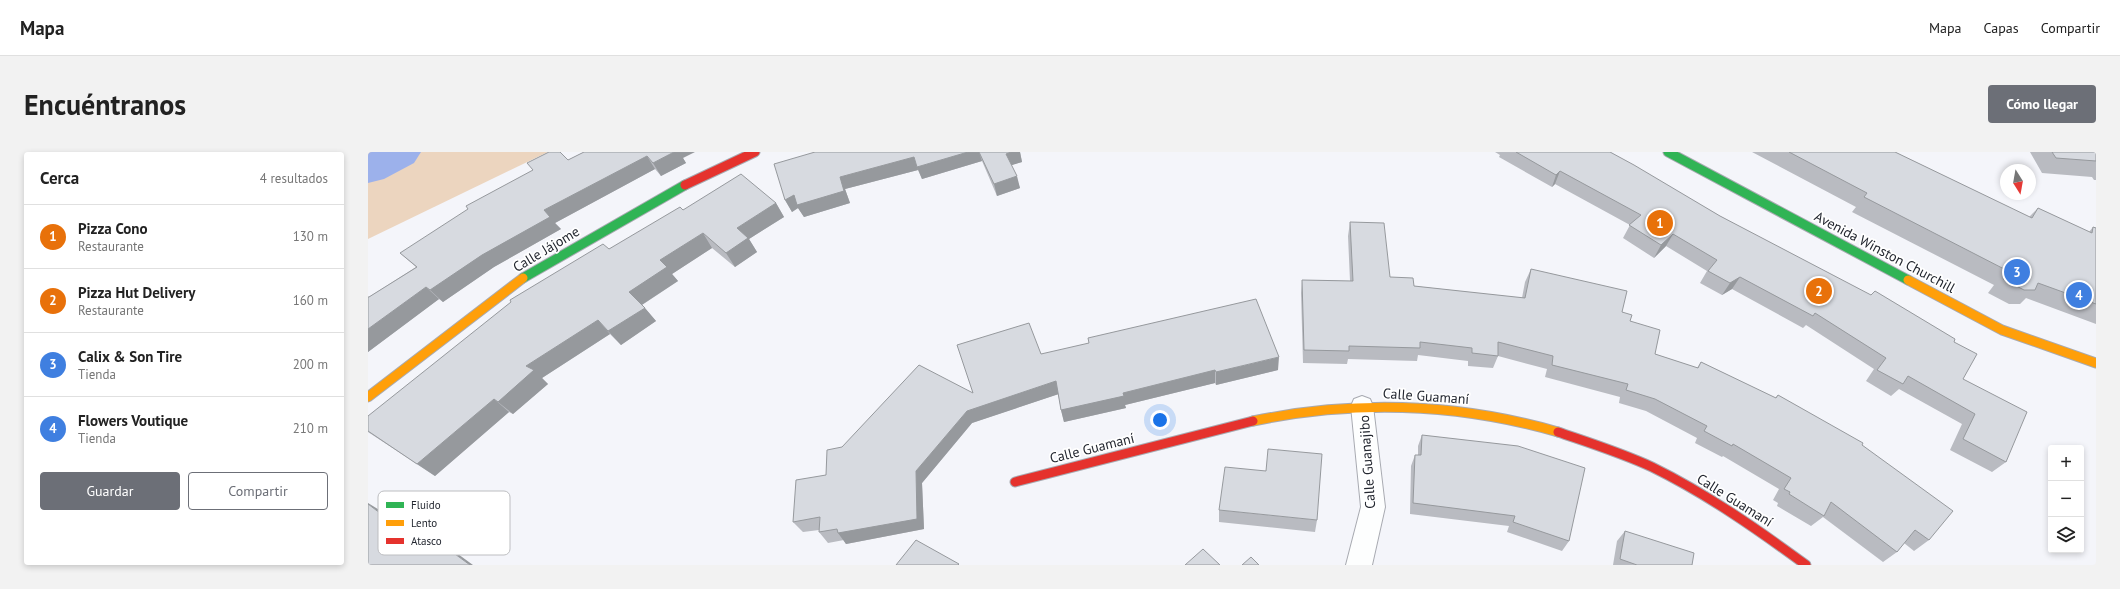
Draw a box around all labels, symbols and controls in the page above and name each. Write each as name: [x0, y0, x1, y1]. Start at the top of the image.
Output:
text: Mapa: [20, 16, 64, 40]
text: Mapa: [1929, 19, 1962, 37]
text: Capas: [1984, 19, 2019, 37]
text: Compartir: [2041, 19, 2100, 37]
button: Cómo llegar: [1988, 85, 2096, 123]
text: Encuéntranos: [24, 86, 186, 123]
north arrow: [2000, 164, 2036, 200]
text: Cerca: [40, 167, 79, 189]
text: 4 resultados: [260, 170, 328, 187]
street label: Avenida Winston Churchill: [1811, 207, 1959, 297]
pin: 1: [1647, 208, 1673, 238]
text: Pizza Cono: [78, 219, 148, 238]
street label: Calle Jájome: [509, 222, 583, 276]
text: 1: [49, 228, 57, 245]
text: 130 m: [293, 228, 328, 245]
text: Restaurante: [78, 238, 144, 255]
pin: 3: [2004, 257, 2030, 287]
pin: 2: [1806, 276, 1832, 306]
pin: 4: [2066, 280, 2092, 310]
text: Pizza Hut Delivery: [78, 283, 195, 302]
text: 2: [49, 292, 57, 309]
text: 160 m: [293, 292, 328, 309]
text: Restaurante: [78, 302, 144, 319]
text: Calix & Son Tire: [78, 347, 182, 366]
text: 3: [49, 356, 57, 373]
text: 200 m: [293, 356, 328, 373]
text: Tienda: [78, 366, 116, 383]
street label: Calle Guamaní: [1382, 384, 1470, 408]
your location: [1150, 410, 1170, 430]
text: Flowers Voutique: [78, 411, 188, 430]
street label: Calle Guanajibo: [1355, 415, 1379, 509]
text: 4: [49, 420, 57, 437]
text: 210 m: [293, 420, 328, 437]
street label: Calle Guamaní: [1048, 429, 1136, 467]
text: Tienda: [78, 430, 116, 447]
map controls: [2048, 445, 2084, 553]
button: +: [2048, 445, 2084, 481]
street label: Calle Guamaní: [1694, 469, 1777, 531]
button: Guardar: [40, 472, 180, 510]
button: Compartir: [188, 472, 328, 510]
button: −: [2048, 481, 2084, 517]
legend: [378, 491, 510, 555]
text: Fluido: [411, 498, 441, 512]
text: Lento: [411, 516, 437, 530]
button: layers: [2048, 517, 2084, 553]
text: Atasco: [411, 534, 442, 548]

